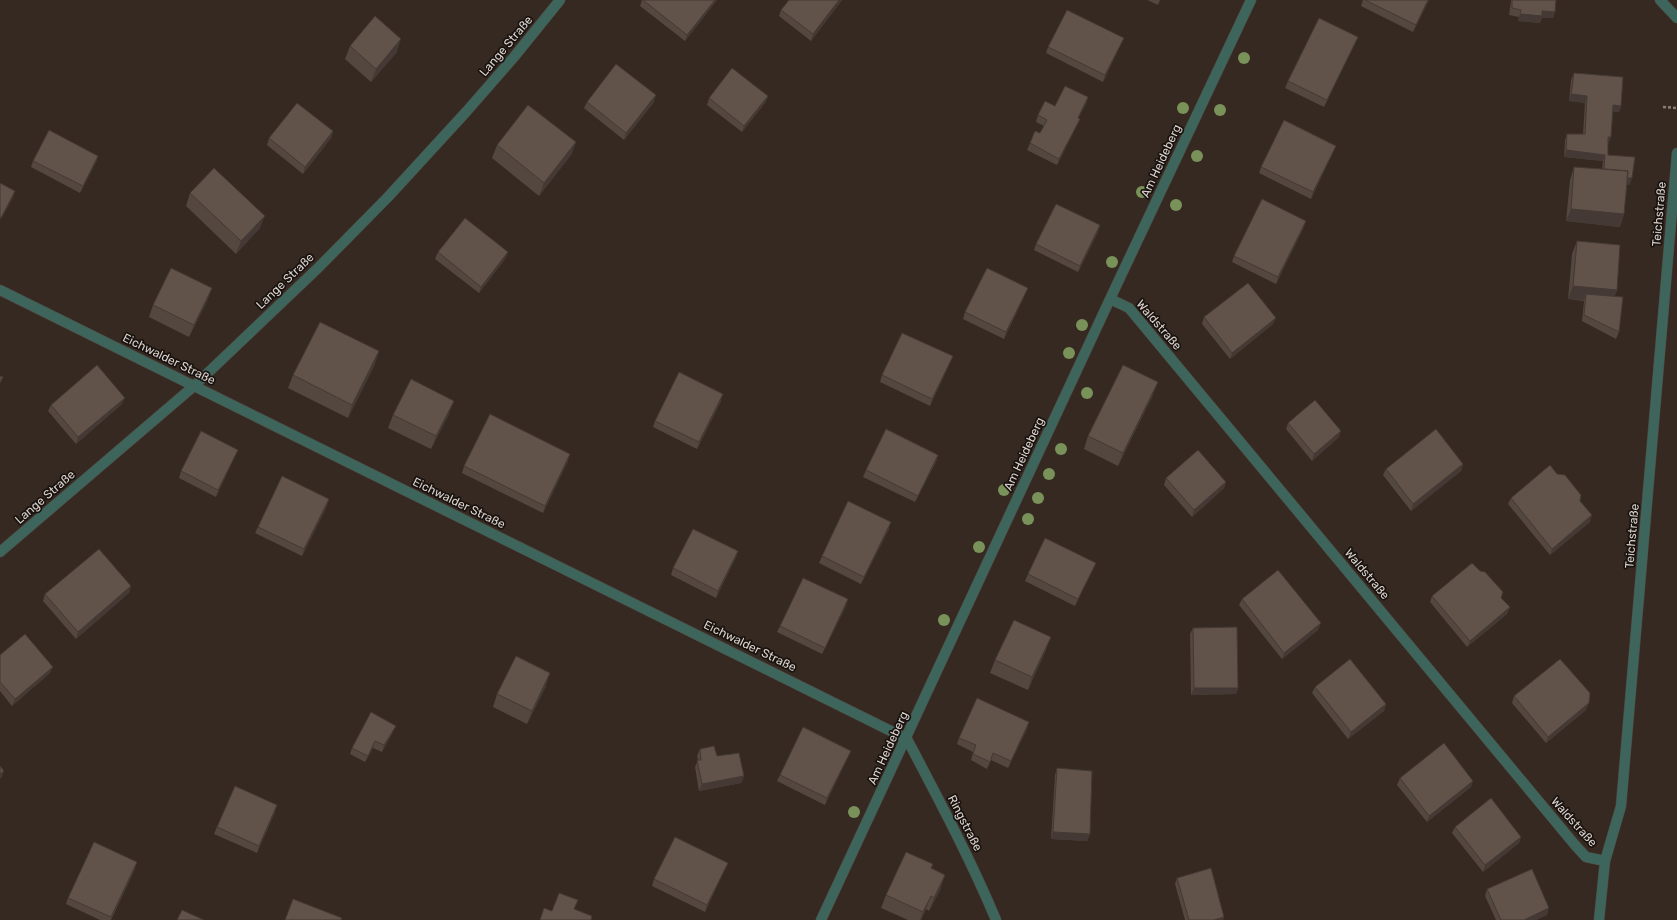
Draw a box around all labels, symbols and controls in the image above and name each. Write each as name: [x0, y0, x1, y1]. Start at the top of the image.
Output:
street label: Lange Straße: [477, 13, 535, 79]
street label: Am Heideberg: [1138, 122, 1184, 200]
street label: Teichstraße: [1649, 181, 1669, 247]
street label: Lange Straße: [253, 250, 317, 312]
street label: Waldstraße: [1133, 297, 1185, 353]
street label: Eichwalder Straße: [120, 331, 218, 388]
street label: Am Heideberg: [1001, 415, 1047, 493]
street label: Lange Straße: [12, 467, 78, 527]
street label: Eichwalder Straße: [410, 475, 508, 532]
street label: Teichstraße: [1622, 503, 1642, 569]
street label: Waldstraße: [1342, 546, 1392, 602]
street label: Eichwalder Straße: [701, 618, 799, 675]
street label: Am Heideberg: [865, 709, 911, 787]
street label: Ringstraße: [945, 793, 985, 854]
street label: Waldstraße: [1548, 794, 1600, 850]

